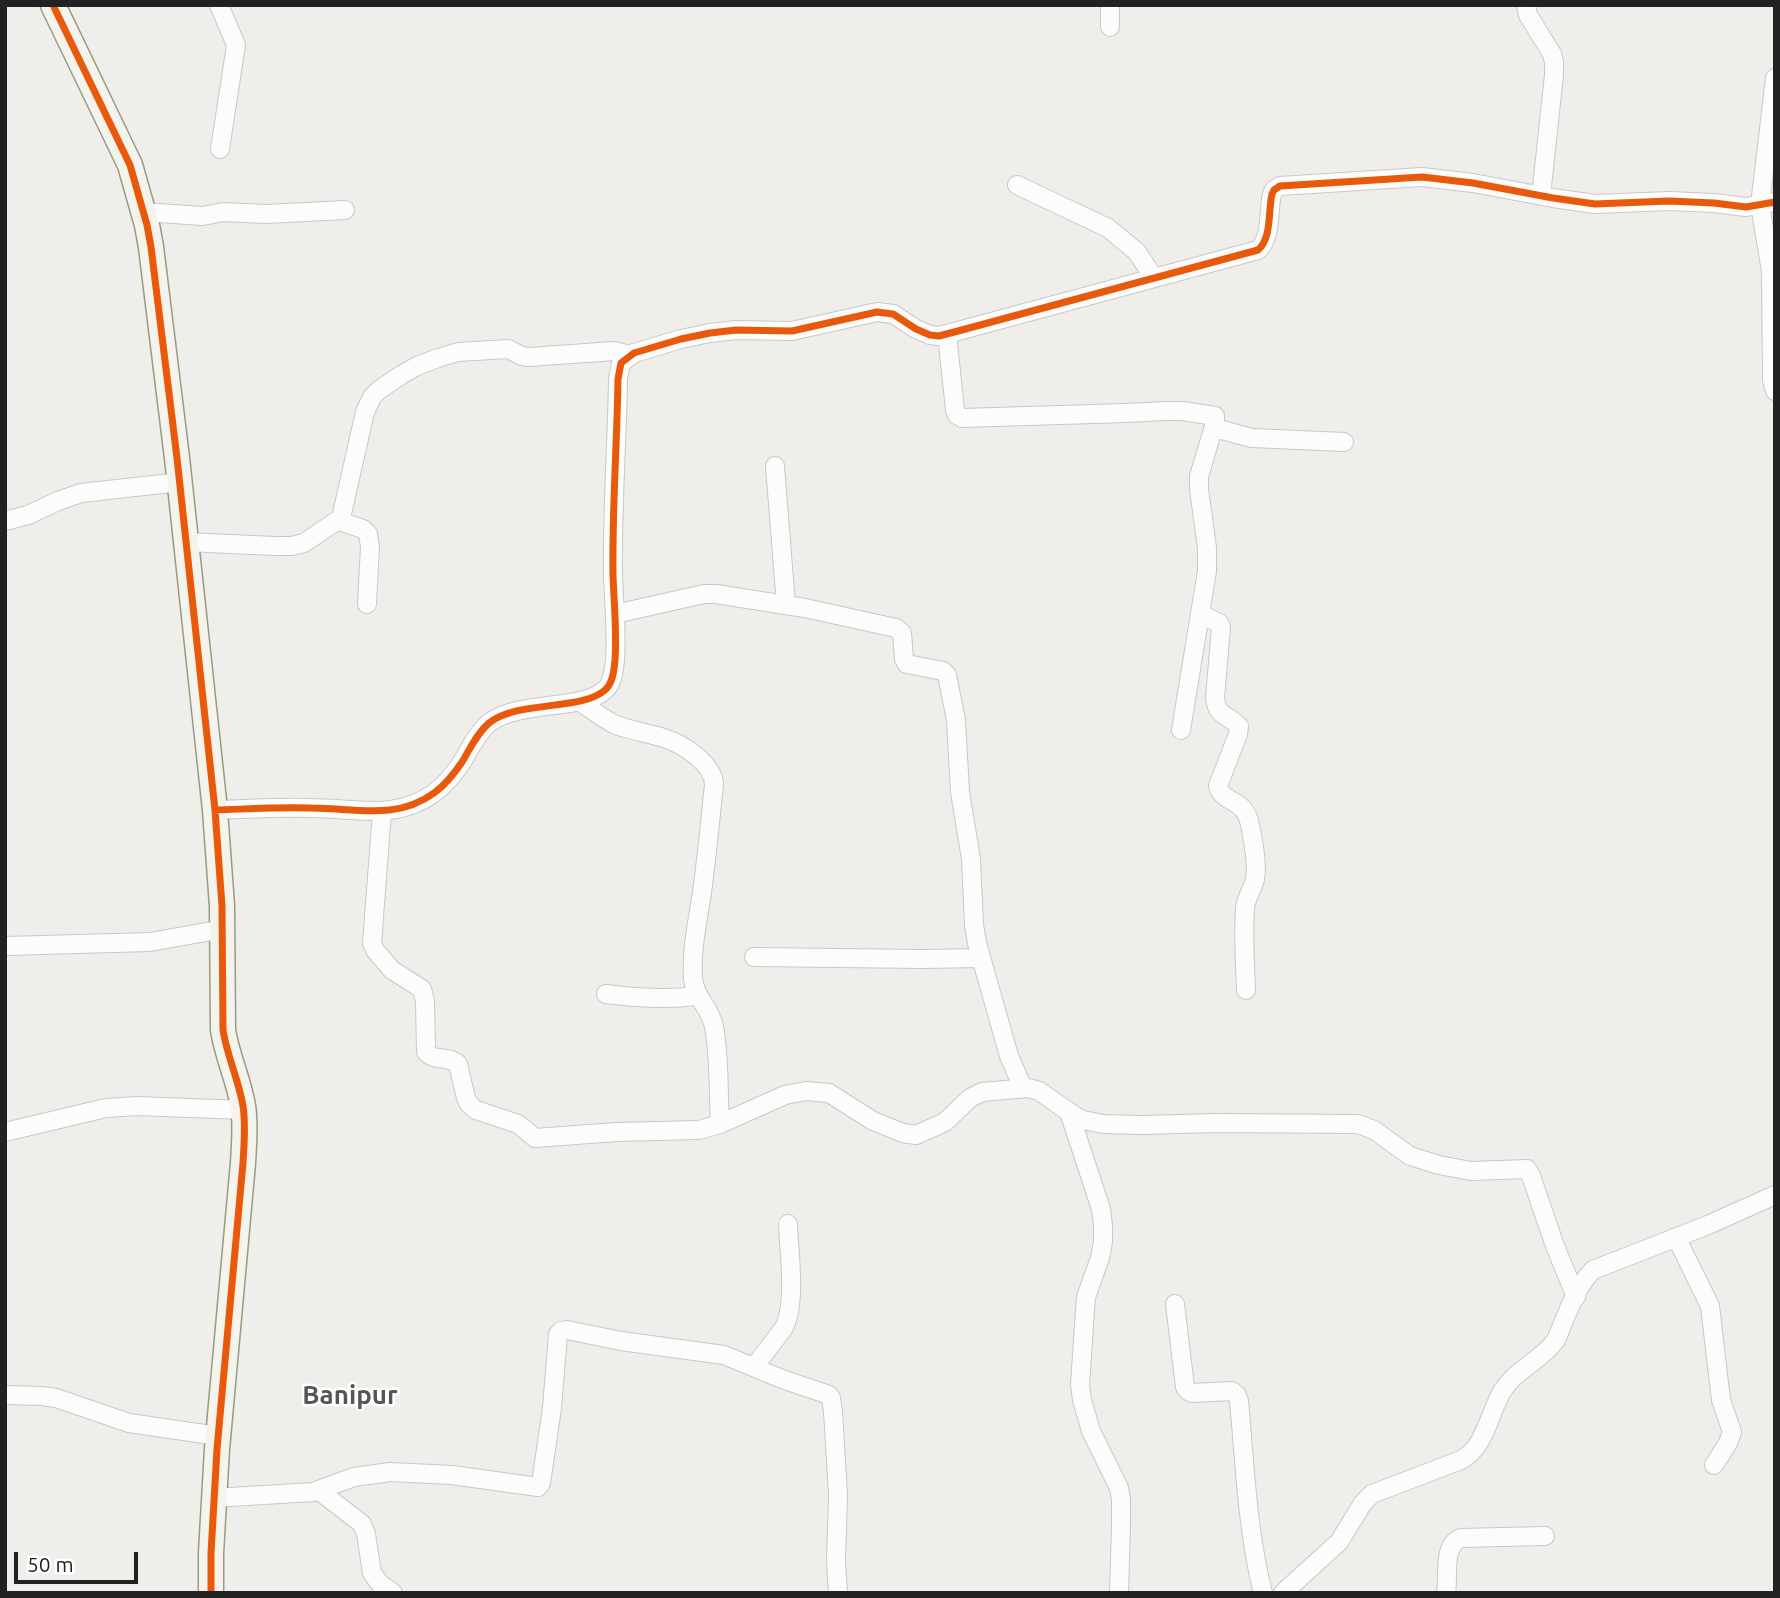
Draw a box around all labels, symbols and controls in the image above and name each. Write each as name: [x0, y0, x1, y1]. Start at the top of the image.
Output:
district label: Banipur: [302, 1379, 398, 1411]
scale bar: [18, 1538, 142, 1582]
text: 50 m: [27, 1552, 74, 1576]

